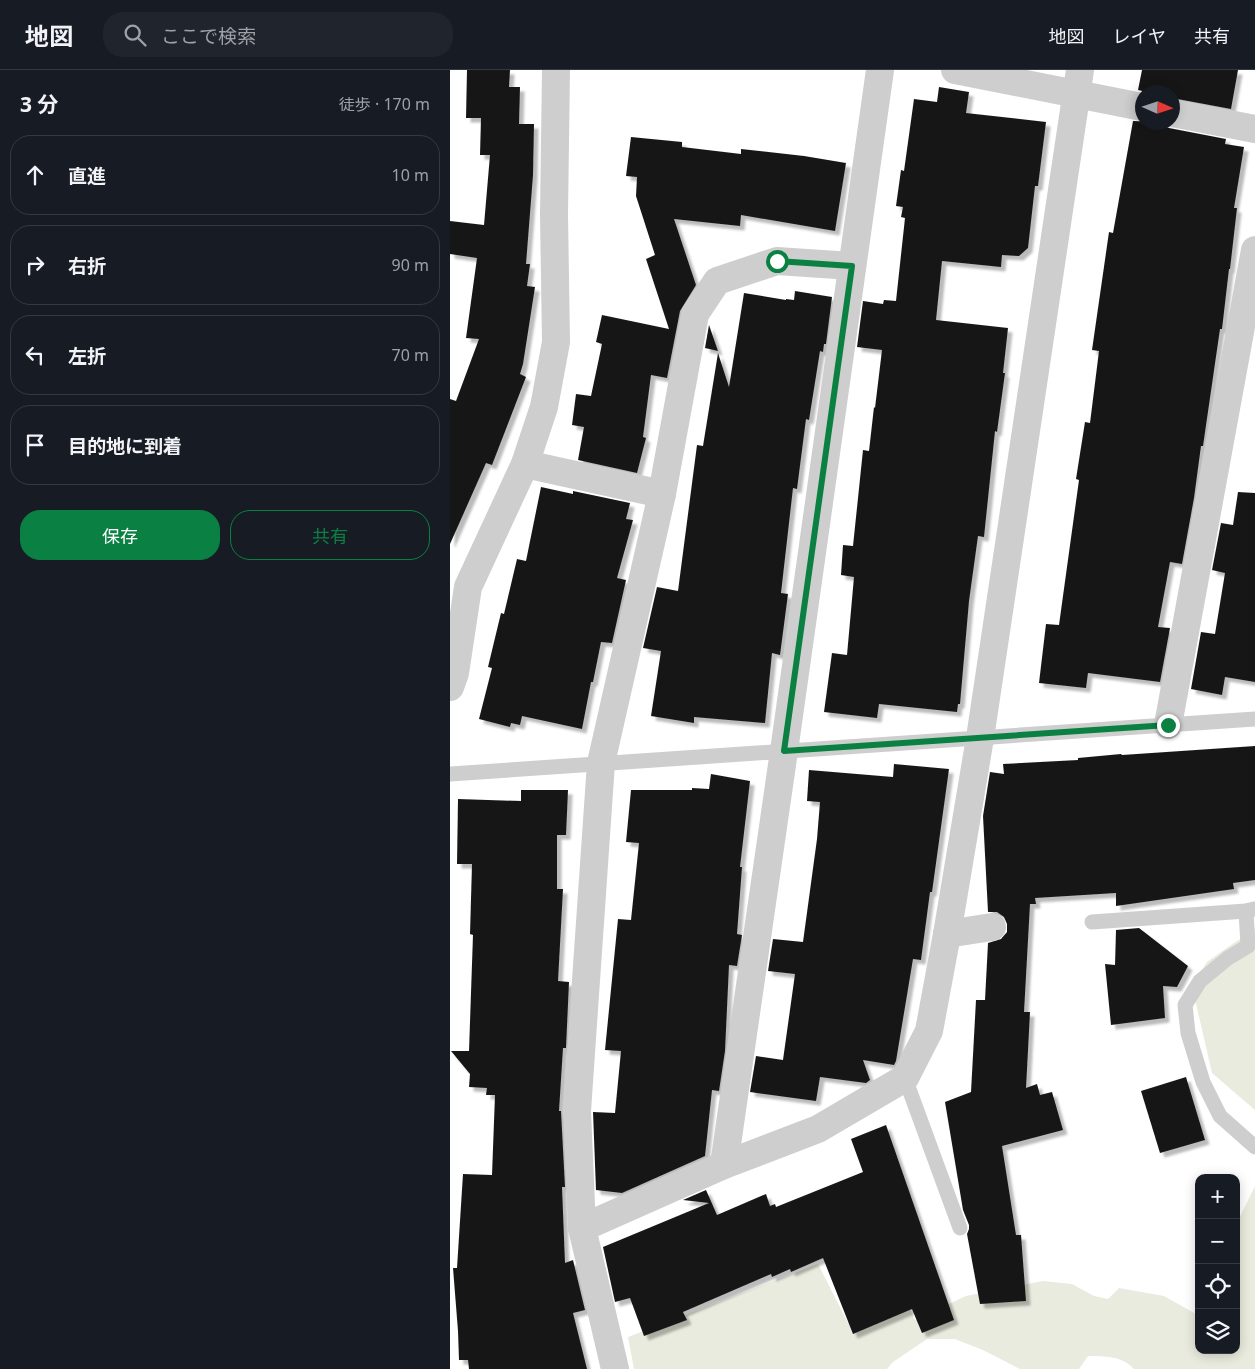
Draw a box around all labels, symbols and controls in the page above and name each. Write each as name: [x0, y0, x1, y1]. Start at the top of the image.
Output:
search box: [103, 12, 453, 57]
text: 地図: [25, 19, 73, 52]
icon: search: [121, 21, 149, 49]
text: ここで検索: [161, 23, 256, 49]
text: 地図: [1049, 24, 1085, 48]
text: レイヤ: [1113, 24, 1166, 48]
text: 共有: [1194, 24, 1230, 48]
north arrow: [1135, 85, 1180, 130]
text: 3 分: [20, 90, 58, 118]
text: 徒歩 · 170 m: [339, 93, 430, 115]
icon: ahead: [21, 161, 49, 189]
text: 直進: [68, 163, 106, 189]
text: 10 m: [392, 164, 429, 186]
route start: [766, 250, 789, 273]
icon: right: [21, 251, 49, 279]
text: 右折: [68, 253, 106, 279]
text: 90 m: [392, 254, 429, 276]
icon: left: [21, 341, 49, 369]
text: 左折: [68, 343, 106, 369]
text: 70 m: [392, 344, 429, 366]
icon: arrive: [21, 431, 49, 459]
text: 目的地に到着: [68, 433, 182, 459]
button: 保存: [20, 510, 220, 560]
button: 共有: [230, 510, 430, 560]
route end: [1157, 714, 1180, 737]
map controls: [1195, 1174, 1240, 1354]
button: +: [1195, 1174, 1240, 1219]
button: −: [1195, 1219, 1240, 1264]
button: locate: [1195, 1264, 1240, 1309]
button: layers: [1195, 1309, 1240, 1354]

